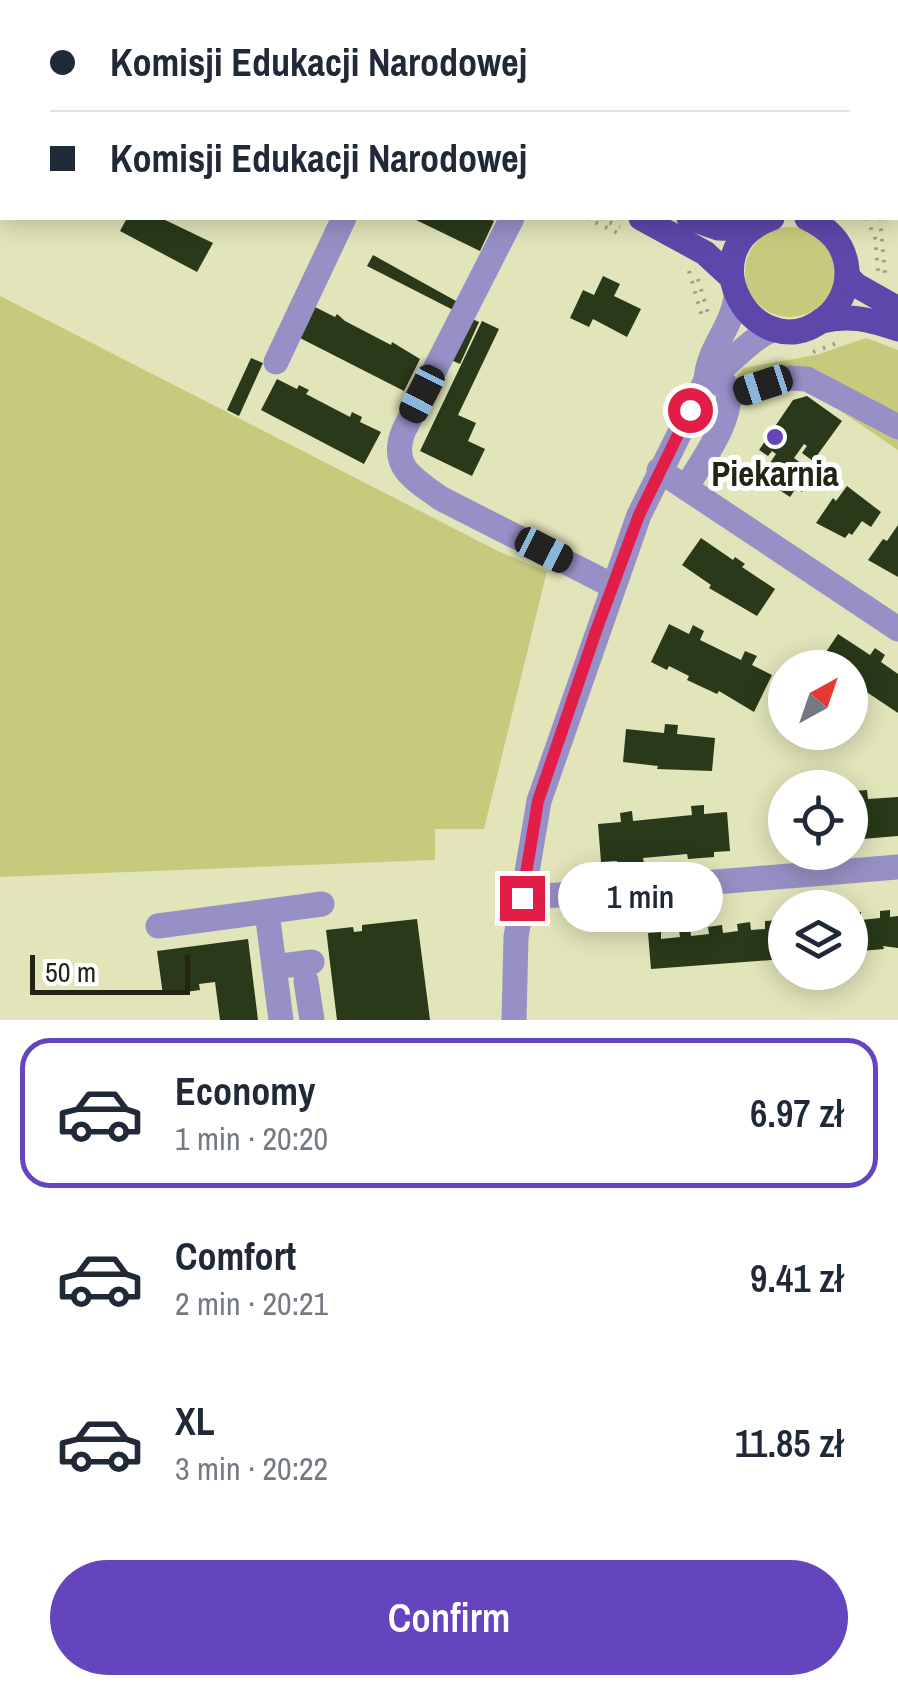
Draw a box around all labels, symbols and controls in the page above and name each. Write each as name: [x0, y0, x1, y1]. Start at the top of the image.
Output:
text: Komisji Edukacji Narodowej: [110, 37, 527, 88]
text: Komisji Edukacji Narodowej: [110, 133, 527, 184]
car: [395, 360, 449, 428]
car: [730, 361, 796, 409]
route start: [668, 388, 713, 433]
marker: Piekarnia: [764, 426, 786, 448]
place label: Piekarnia: [711, 450, 839, 497]
car: [510, 523, 578, 577]
north arrow: [768, 650, 868, 750]
map controls: [768, 650, 868, 990]
button: locate: [768, 770, 868, 870]
callout: 1 min: [557, 863, 722, 933]
text: 1 min: [607, 875, 674, 918]
route end: [500, 876, 545, 921]
button: layers: [768, 890, 868, 990]
scale bar: [30, 950, 190, 994]
text: 50 m: [45, 953, 96, 991]
text: Economy: [175, 1066, 315, 1117]
icon: car: [55, 1068, 145, 1158]
text: 6.97 zł: [750, 1088, 843, 1139]
text: 1 min · 20:20: [175, 1117, 328, 1160]
text: Comfort: [175, 1231, 296, 1282]
icon: car: [55, 1233, 145, 1323]
text: 9.41 zł: [750, 1253, 843, 1304]
text: 2 min · 20:21: [175, 1282, 328, 1325]
text: XL: [175, 1396, 215, 1447]
icon: car: [55, 1398, 145, 1488]
text: 11.85 zł: [735, 1418, 843, 1469]
text: 3 min · 20:22: [175, 1447, 328, 1490]
button: Confirm: [50, 1560, 848, 1675]

